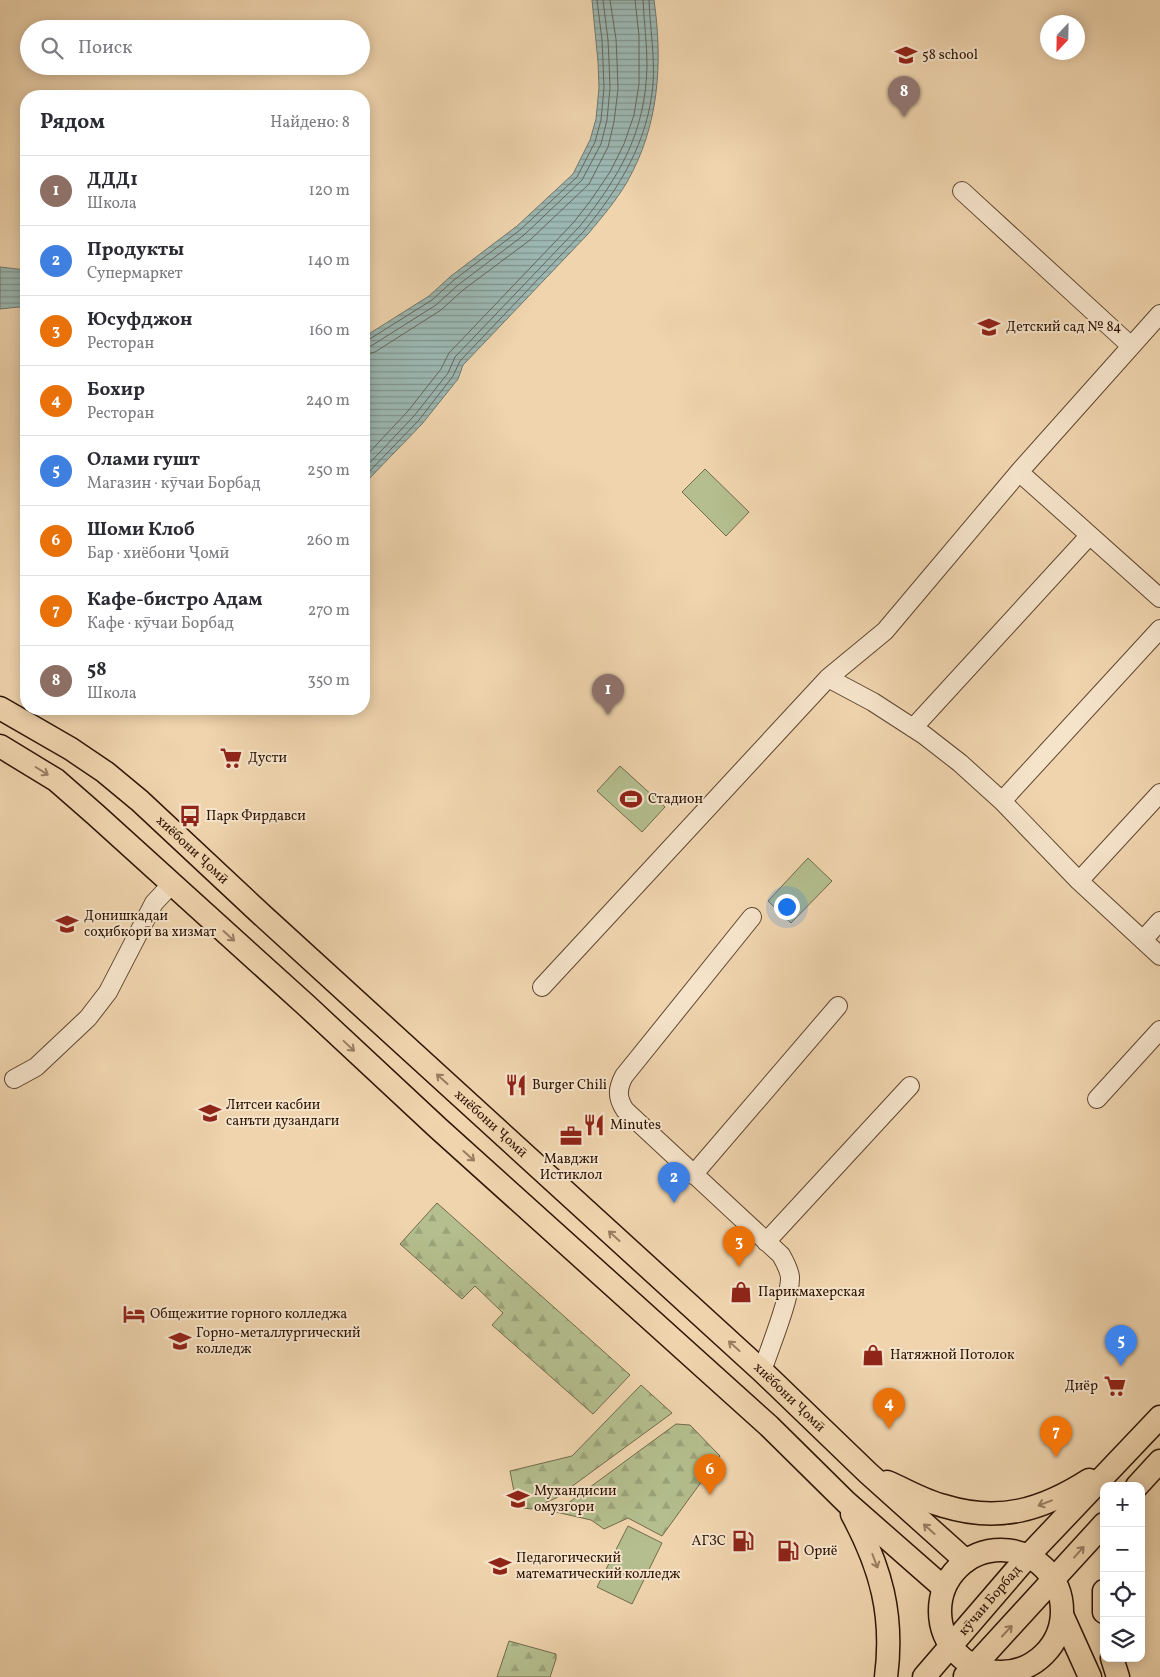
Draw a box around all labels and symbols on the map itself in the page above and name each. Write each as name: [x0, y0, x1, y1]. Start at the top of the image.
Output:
north arrow: [1040, 15, 1085, 60]
school or university icon: 58 school: [893, 42, 919, 68]
place label: 58 school: [922, 46, 978, 65]
pin: 8: [888, 76, 920, 117]
school or university icon: Детский сад № 84: [976, 314, 1002, 340]
place label: Детский сад № 84: [1006, 318, 1121, 337]
pin: 1: [592, 674, 624, 715]
supermarket icon: Дусти: [218, 745, 244, 771]
place label: Дусти: [248, 749, 288, 768]
one-way arrow: [34, 767, 48, 777]
sports icon: Стадион: [618, 786, 644, 812]
place label: Стадион: [648, 790, 704, 809]
bus stop icon: Парк Фирдавси: [177, 803, 203, 829]
place label: Парк Фирдавси: [206, 807, 306, 826]
street label: хиёбони Ҷомӣ: [152, 811, 233, 889]
your location: [774, 894, 800, 920]
place label: Донишкадаи соҳибкорӣ ва хизмат: [84, 907, 216, 942]
school or university icon: Донишкадаи соҳибкорӣ ва хизмат: [54, 911, 80, 937]
one-way arrow: [223, 930, 236, 942]
one-way arrow: [343, 1040, 356, 1052]
restaurant icon: Burger Chili: [503, 1072, 529, 1098]
one-way arrow: [436, 1073, 449, 1085]
place label: Burger Chili: [532, 1076, 607, 1095]
street label: хиёбони Ҷомӣ: [450, 1085, 532, 1162]
place label: Литсеи касбии санъти дузандаги: [226, 1096, 340, 1131]
school or university icon: Литсеи касбии санъти дузандаги: [197, 1100, 223, 1126]
restaurant icon: Minutes: [581, 1112, 607, 1138]
place label: Minutes: [610, 1116, 661, 1135]
office icon: Мавджи Истиклол: [558, 1123, 584, 1149]
one-way arrow: [462, 1150, 475, 1162]
place label: Мавджи Истиклол: [540, 1150, 603, 1185]
pin: 2: [658, 1162, 690, 1203]
pin: 3: [723, 1226, 755, 1267]
one-way arrow: [607, 1230, 620, 1242]
shop icon: Парикмахерская: [728, 1279, 754, 1305]
place label: Парикмахерская: [758, 1283, 865, 1302]
hotel icon: Общежитие горного колледжа: [121, 1301, 147, 1327]
place label: Общежитие горного колледжа: [150, 1305, 347, 1324]
place label: Горно-металлургический колледж: [196, 1324, 361, 1359]
pin: 5: [1105, 1325, 1137, 1366]
school or university icon: Горно-металлургический колледж: [167, 1328, 193, 1354]
one-way arrow: [727, 1340, 740, 1352]
shop icon: Натяжной Потолок: [860, 1342, 886, 1368]
place label: Натяжной Потолок: [890, 1346, 1015, 1365]
street label: хиёбони Ҷомӣ: [749, 1358, 830, 1437]
supermarket icon: Диëр: [1102, 1373, 1128, 1399]
place label: Диëр: [1065, 1377, 1098, 1396]
pin: 4: [873, 1388, 905, 1429]
pin: 7: [1040, 1416, 1072, 1457]
pin: 6: [694, 1454, 726, 1495]
place label: Мухандисии омузгори: [534, 1482, 617, 1517]
school or university icon: Мухандисии омузгори: [505, 1486, 531, 1512]
one-way arrow: [1038, 1499, 1053, 1508]
one-way arrow: [923, 1523, 936, 1534]
fuel station icon: АГЗС: [730, 1528, 756, 1554]
place label: АГЗС: [692, 1532, 726, 1551]
fuel station icon: Ориё: [775, 1538, 801, 1564]
place label: Ориё: [804, 1542, 838, 1561]
one-way arrow: [1073, 1545, 1085, 1558]
place label: Педагогический математический колледж: [516, 1549, 680, 1584]
school or university icon: Педагогический математический колледж: [487, 1553, 513, 1579]
one-way arrow: [871, 1554, 880, 1569]
street label: кӯчаи Борбад: [954, 1561, 1026, 1640]
one-way arrow: [1001, 1624, 1013, 1637]

